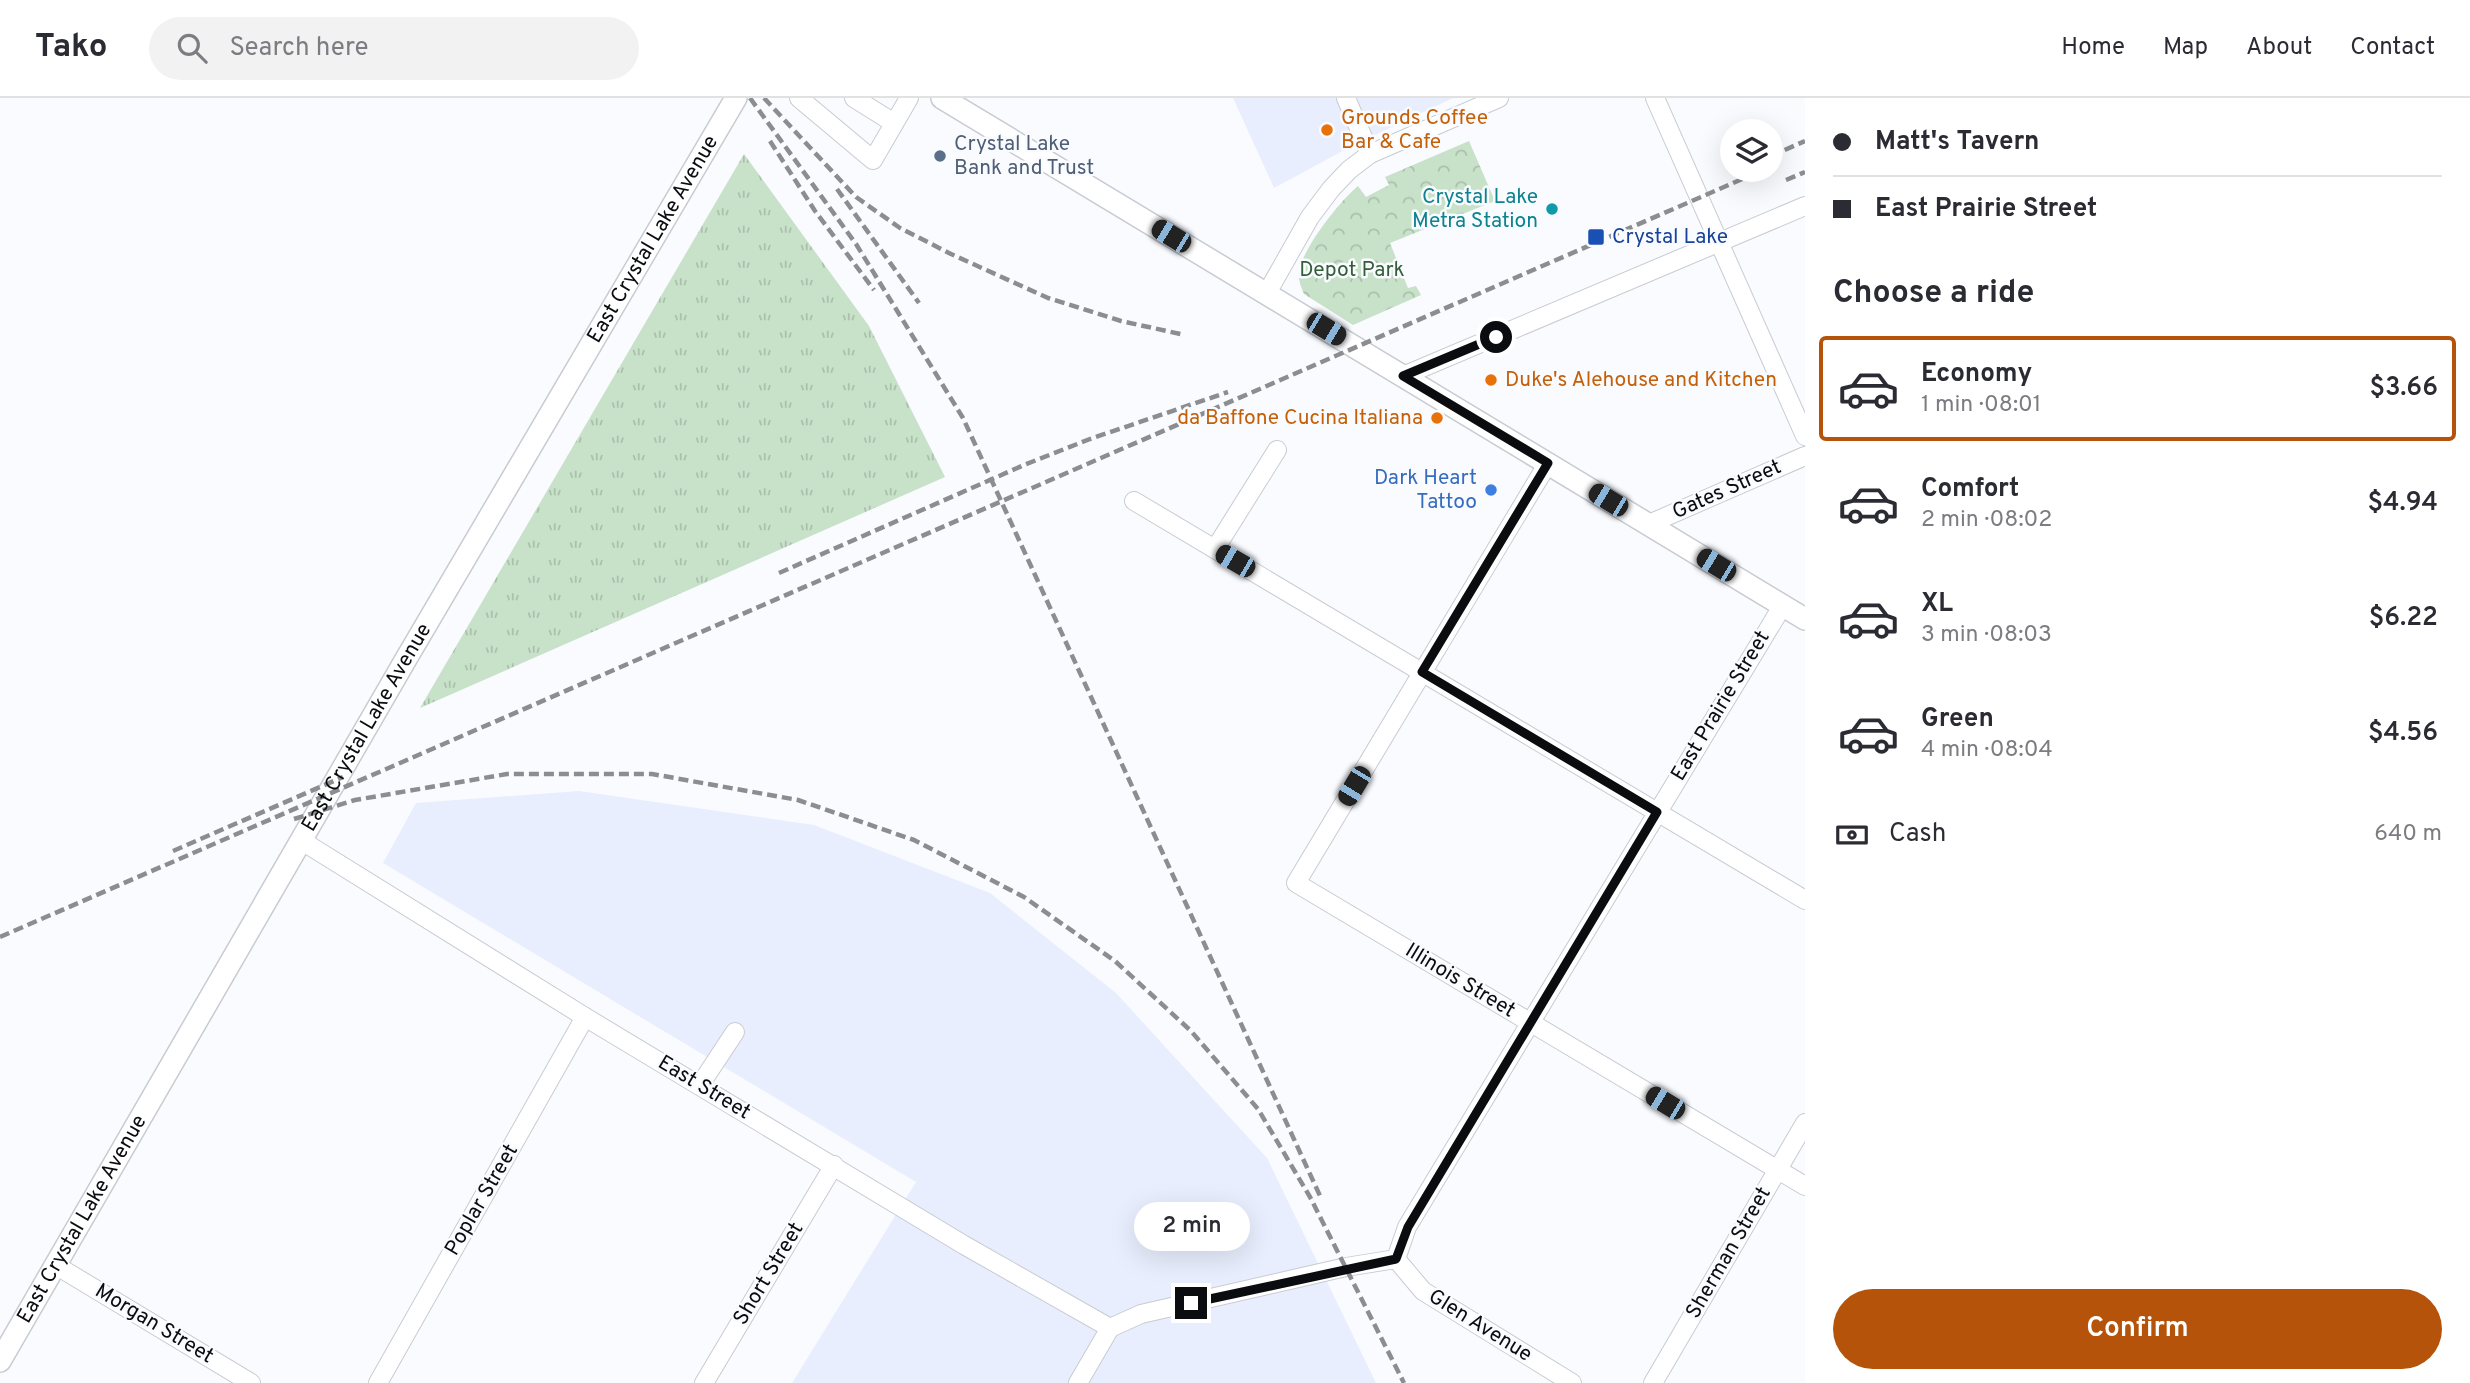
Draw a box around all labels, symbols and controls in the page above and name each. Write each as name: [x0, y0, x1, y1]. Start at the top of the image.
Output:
search box: [149, 17, 639, 80]
text: Tako: [35, 27, 107, 69]
icon: search: [173, 29, 211, 67]
text: Search here: [229, 32, 368, 65]
text: Home: [2061, 33, 2125, 63]
text: Map: [2163, 33, 2208, 63]
text: About: [2246, 33, 2312, 63]
text: Contact: [2350, 33, 2435, 63]
place label: Grounds Coffee Bar & Cafe: [1341, 105, 1488, 156]
map controls: [1720, 119, 1783, 182]
button: layers: [1720, 119, 1783, 182]
marker: Grounds Coffee Bar & Cafe: [1319, 122, 1335, 138]
text: Matt's Tavern: [1875, 126, 2039, 159]
street label: East Crystal Lake Avenue: [581, 130, 725, 348]
place label: Crystal Lake Bank and Trust: [954, 131, 1094, 182]
marker: Crystal Lake Bank and Trust: [932, 148, 948, 164]
place label: Crystal Lake Metra Station: [1412, 184, 1538, 235]
text: East Prairie Street: [1875, 193, 2097, 226]
marker: Crystal Lake Metra Station: [1544, 201, 1560, 217]
car: [1148, 216, 1195, 256]
place label: Crystal Lake: [1612, 224, 1728, 251]
marker: Crystal Lake: [1586, 227, 1606, 247]
park label: Depot Park: [1299, 257, 1405, 284]
text: Choose a ride: [1833, 274, 2034, 314]
car: [1303, 309, 1350, 349]
route start: [1480, 321, 1512, 353]
icon: car: [1837, 357, 1900, 420]
text: Economy: [1921, 358, 2032, 391]
place label: Duke's Alehouse and Kitchen: [1505, 367, 1777, 394]
marker: Duke's Alehouse and Kitchen: [1483, 372, 1499, 388]
text: $3.66: [2369, 372, 2438, 405]
text: 1 min · 08:01: [1921, 391, 2041, 420]
place label: da Baffone Cucina Italiana: [1177, 405, 1423, 432]
marker: da Baffone Cucina Italiana: [1429, 410, 1445, 426]
street label: Gates Street: [1668, 454, 1786, 526]
place label: Dark Heart Tattoo: [1374, 465, 1477, 516]
icon: car: [1837, 472, 1900, 535]
text: Comfort: [1921, 473, 2019, 506]
car: [1585, 480, 1632, 520]
marker: Dark Heart Tattoo: [1483, 482, 1499, 498]
text: $4.94: [2367, 487, 2438, 520]
text: 2 min · 08:02: [1921, 506, 2052, 535]
car: [1212, 541, 1259, 581]
car: [1693, 545, 1740, 585]
icon: car: [1837, 587, 1900, 650]
text: XL: [1921, 588, 1953, 621]
text: $6.22: [2369, 602, 2438, 635]
street label: East Crystal Lake Avenue: [296, 618, 438, 837]
text: 3 min · 08:03: [1921, 621, 2052, 650]
street label: East Prairie Street: [1665, 626, 1777, 786]
icon: car: [1837, 702, 1900, 765]
text: Green: [1921, 703, 1994, 736]
text: $4.56: [2368, 717, 2438, 750]
text: 4 min · 08:04: [1921, 736, 2053, 765]
car: [1335, 763, 1374, 809]
icon: cash: [1833, 816, 1871, 854]
text: Cash: [1889, 818, 1946, 851]
text: 640 m: [2374, 820, 2442, 849]
street label: Illinois Street: [1400, 937, 1520, 1025]
street label: East Street: [653, 1050, 755, 1126]
car: [1642, 1083, 1689, 1123]
street label: East Crystal Lake Avenue: [11, 1110, 153, 1328]
street label: Poplar Street: [439, 1139, 525, 1261]
street label: Sherman Street: [1680, 1182, 1778, 1324]
callout: 2 min: [1133, 1202, 1249, 1250]
text: 2 min: [1162, 1212, 1222, 1241]
street label: Short Street: [728, 1218, 810, 1330]
street label: Morgan Street: [90, 1278, 218, 1370]
street label: Glen Avenue: [1423, 1283, 1537, 1369]
route end: [1175, 1287, 1207, 1319]
button: Confirm: [1833, 1289, 2442, 1369]

